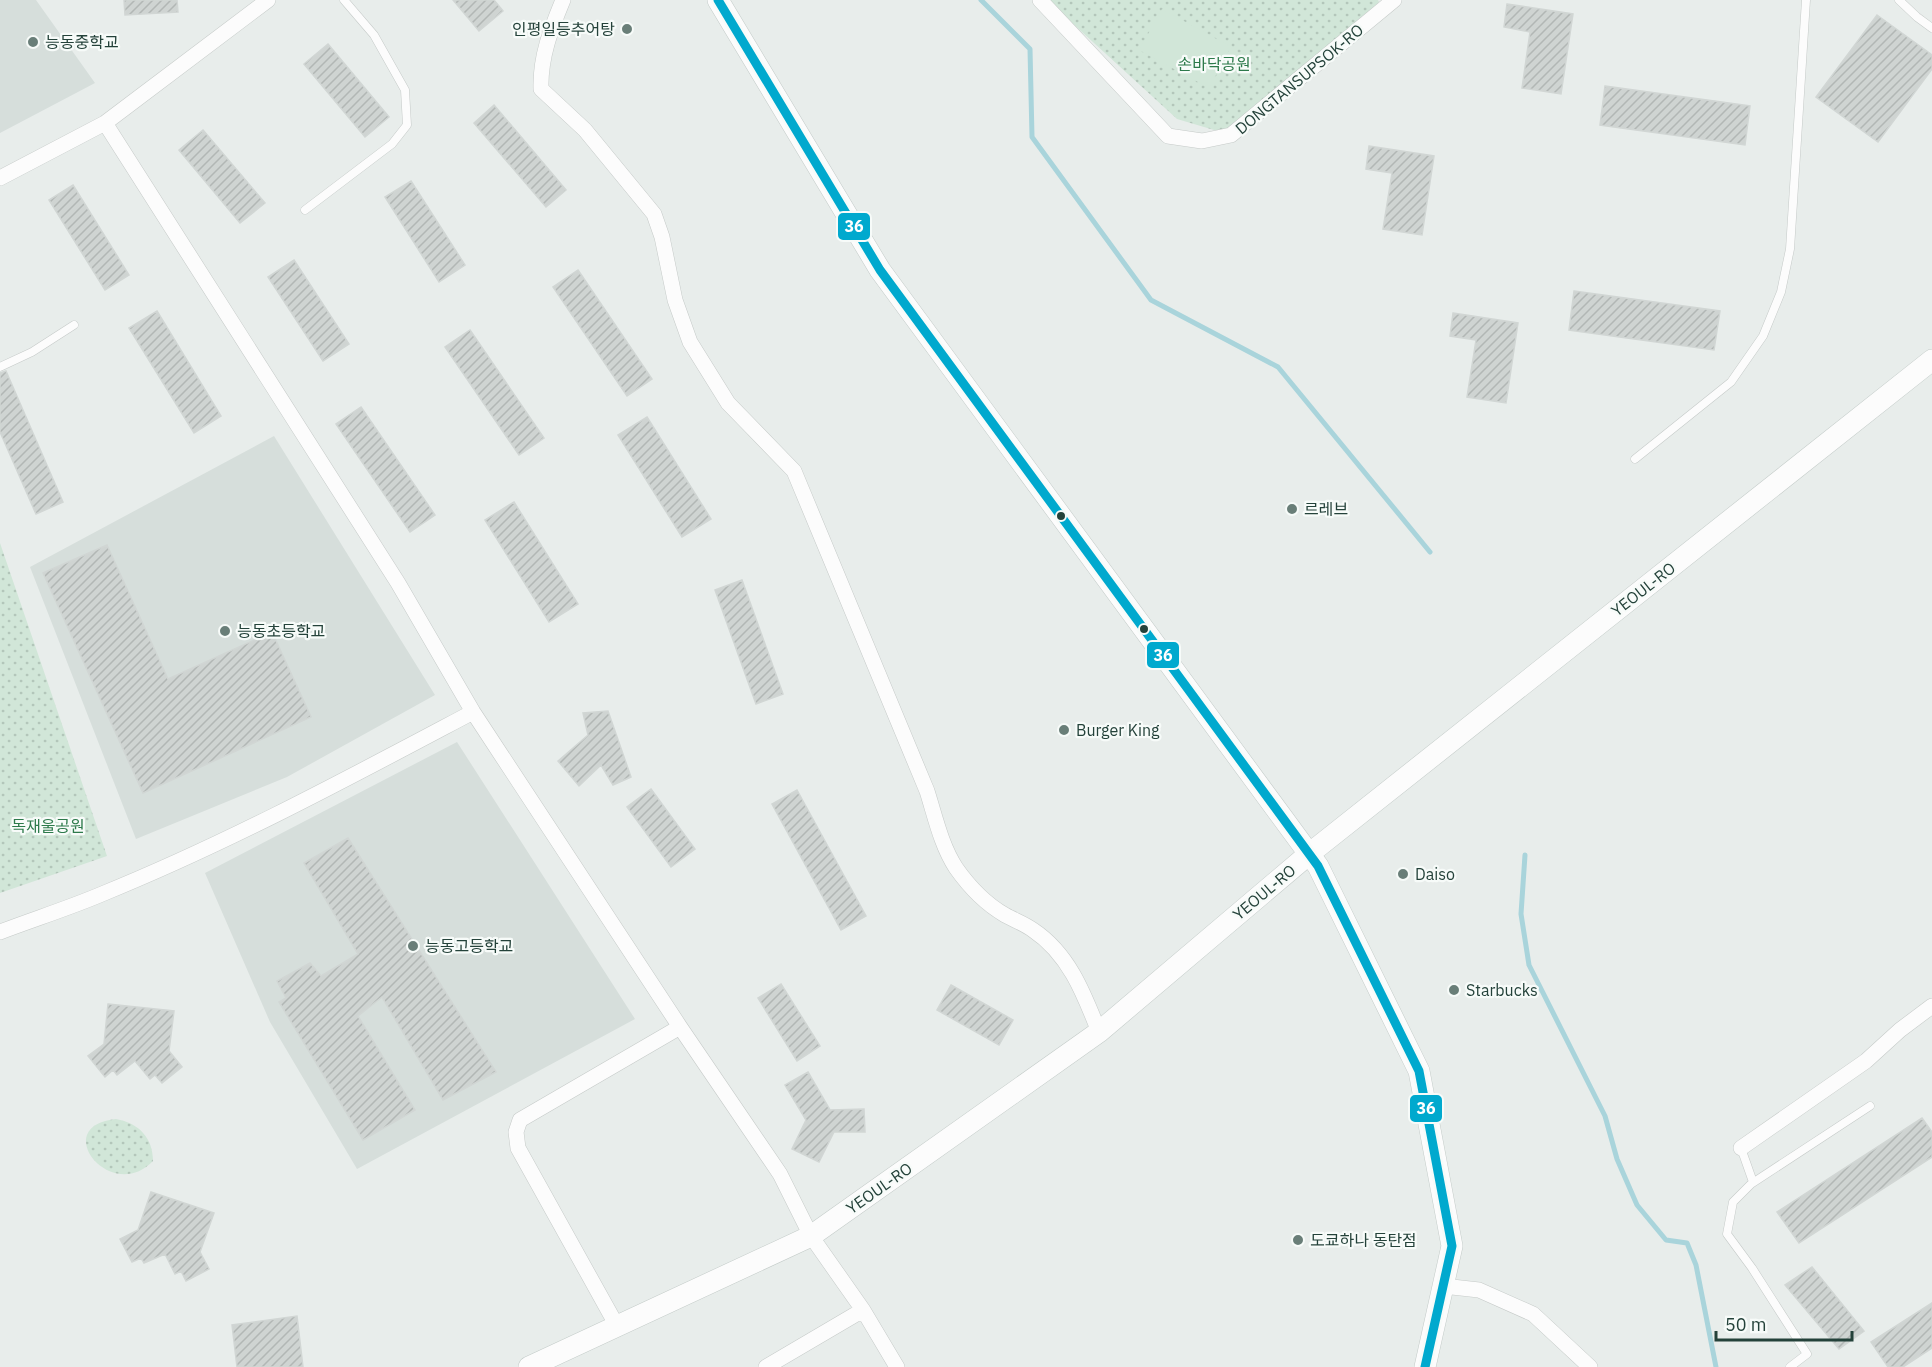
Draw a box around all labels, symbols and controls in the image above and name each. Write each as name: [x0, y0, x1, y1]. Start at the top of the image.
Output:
place label: 인평일등추어탕: [512, 19, 615, 39]
street label: DONGTANSUPSOK-RO: [1231, 20, 1367, 138]
marker: 인평일등추어탕: [620, 22, 634, 36]
place label: 능동중학교: [45, 32, 119, 52]
marker: 능동중학교: [26, 35, 40, 49]
park label: 손바닥공원: [1177, 54, 1251, 74]
line badge: 36: [837, 212, 871, 241]
text: 36: [844, 216, 864, 236]
place label: 르레브: [1304, 499, 1348, 519]
marker: 르레브: [1285, 502, 1299, 516]
unlabelled marker: [1055, 510, 1067, 522]
street label: YEOUL-RO: [1607, 558, 1679, 620]
place label: 능동초등학교: [237, 621, 325, 641]
unlabelled marker: [1138, 623, 1150, 635]
marker: 능동초등학교: [218, 624, 232, 638]
line badge: 36: [1146, 641, 1180, 669]
text: 36: [1153, 645, 1173, 665]
place label: Burger King: [1076, 720, 1160, 740]
marker: Burger King: [1057, 723, 1071, 737]
park label: 독재울공원: [11, 816, 85, 836]
street label: YEOUL-RO: [1228, 860, 1300, 924]
place label: Daiso: [1415, 864, 1455, 884]
marker: Daiso: [1396, 867, 1410, 881]
place label: 능동고등학교: [425, 936, 513, 956]
marker: 능동고등학교: [406, 939, 420, 953]
place label: Starbucks: [1466, 980, 1538, 1000]
marker: Starbucks: [1447, 983, 1461, 997]
line badge: 36: [1409, 1094, 1443, 1123]
text: 36: [1416, 1098, 1436, 1118]
street label: YEOUL-RO: [842, 1158, 916, 1218]
place label: 도쿄하나 동탄점: [1310, 1230, 1417, 1250]
marker: 도쿄하나 동탄점: [1291, 1233, 1305, 1247]
scale bar: [1716, 1304, 1852, 1342]
text: 50 m: [1725, 1313, 1767, 1336]

